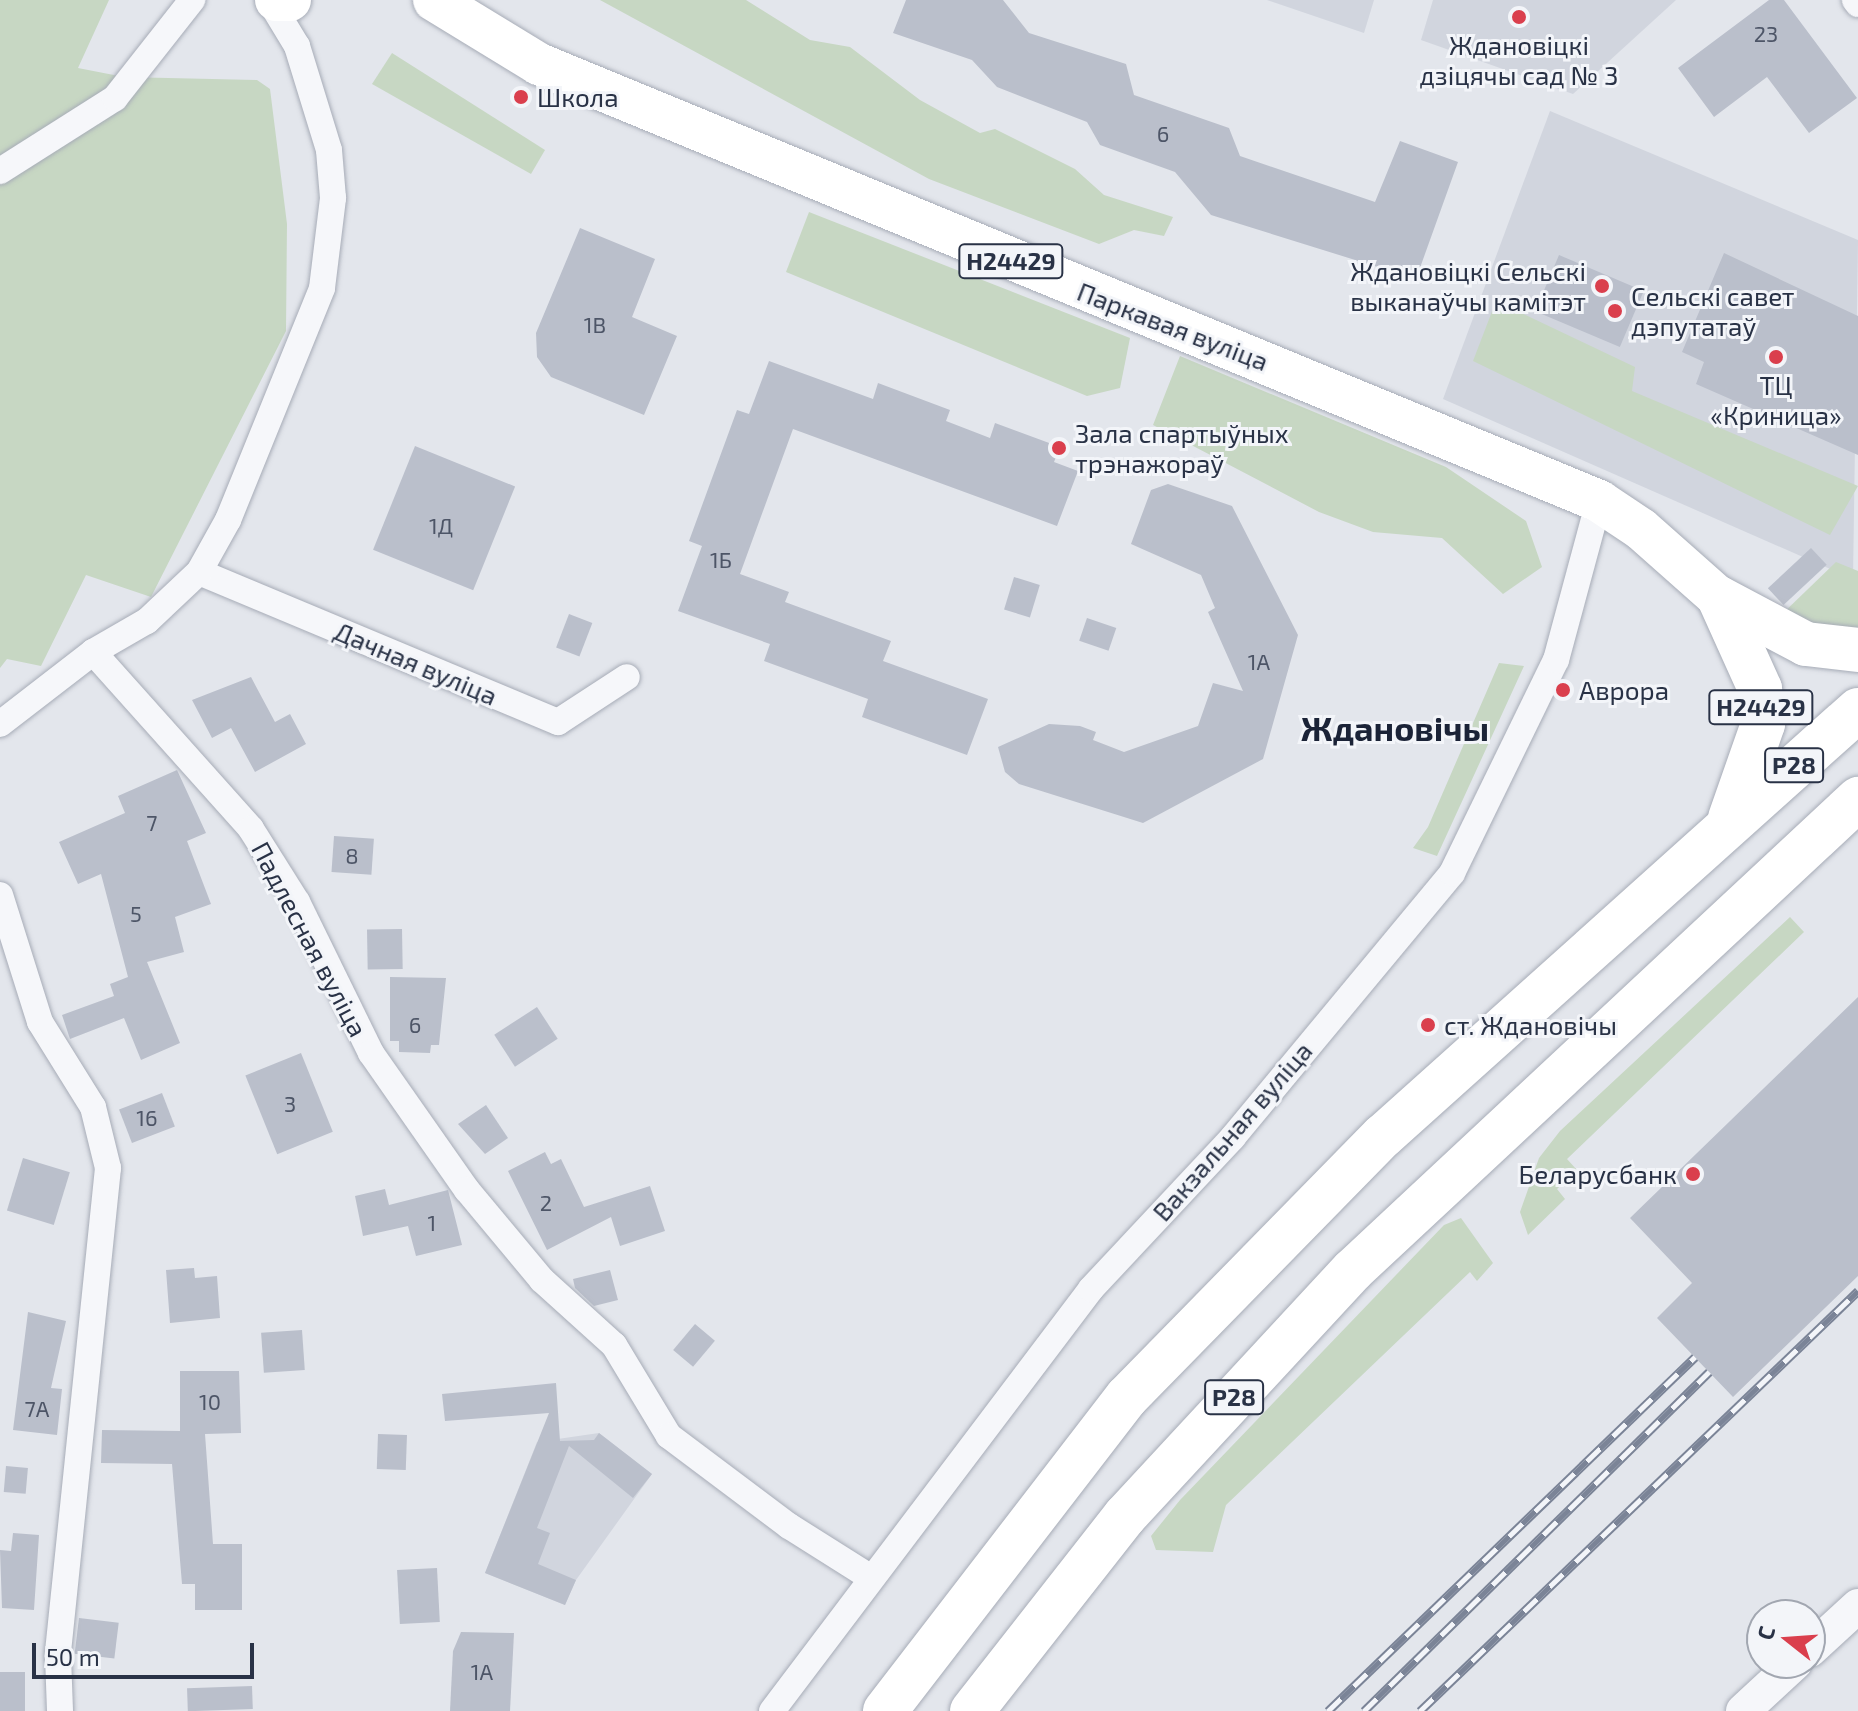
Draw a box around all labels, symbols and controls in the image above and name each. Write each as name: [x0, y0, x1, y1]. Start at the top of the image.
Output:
marker: Ждановіцкі дзіцячы сад № 3: [1510, 8, 1528, 26]
house number: 23: [1754, 21, 1778, 47]
place label: Ждановіцкі дзіцячы сад № 3: [1420, 29, 1618, 90]
place label: Школа: [537, 81, 619, 113]
marker: Школа: [512, 88, 530, 106]
house number: 6: [1157, 121, 1169, 147]
road number: Н24429: [957, 241, 1065, 281]
place label: Ждановіцкі Сельскі выканаўчы камітэт: [1350, 255, 1586, 316]
street label: Паркавая вуліца: [1073, 275, 1273, 377]
marker: Ждановіцкі Сельскі выканаўчы камітэт: [1593, 277, 1611, 295]
place label: Сельскі савет дэпутатаў: [1631, 280, 1795, 342]
marker: Сельскі савет дэпутатаў: [1606, 302, 1624, 320]
house number: 1В: [584, 312, 606, 338]
marker: ТЦ «Криница»: [1767, 348, 1785, 366]
place label: ТЦ «Криница»: [1710, 369, 1842, 430]
place label: Зала спартыўных трэнажораў: [1075, 417, 1289, 478]
marker: Зала спартыўных трэнажораў: [1050, 439, 1068, 457]
house number: 1Д: [429, 513, 453, 539]
house number: 1Б: [710, 547, 732, 573]
street label: Дачная вуліца: [330, 615, 502, 711]
house number: 1А: [1248, 649, 1270, 675]
place label: Аврора: [1579, 674, 1669, 706]
marker: Аврора: [1554, 681, 1572, 699]
road number: Н24429: [1707, 687, 1815, 727]
district label: Ждановічы: [1301, 708, 1489, 748]
road number: Р28: [1764, 745, 1824, 785]
house number: 7: [146, 810, 158, 836]
street label: Падлесная вуліца: [246, 836, 374, 1042]
house number: 8: [345, 843, 359, 869]
house number: 5: [130, 901, 142, 927]
place label: ст. Ждановічы: [1444, 1009, 1617, 1041]
house number: 6: [409, 1012, 421, 1038]
marker: ст. Ждановічы: [1419, 1016, 1437, 1034]
street label: Вакзальная вуліца: [1146, 1035, 1318, 1227]
house number: 3: [284, 1091, 296, 1117]
house number: 16: [136, 1105, 158, 1131]
place label: Беларусбанк: [1519, 1158, 1677, 1190]
marker: Беларусбанк: [1684, 1165, 1702, 1183]
house number: 2: [540, 1190, 552, 1216]
house number: 1: [428, 1210, 436, 1236]
road number: Р28: [1204, 1377, 1264, 1417]
house number: 10: [199, 1389, 221, 1415]
house number: 7А: [25, 1396, 49, 1422]
north arrow: [1746, 1599, 1826, 1679]
text: С: [1751, 1623, 1779, 1643]
scale bar: [36, 1627, 258, 1677]
text: 50 m: [46, 1642, 100, 1671]
house number: 1А: [471, 1659, 493, 1685]

